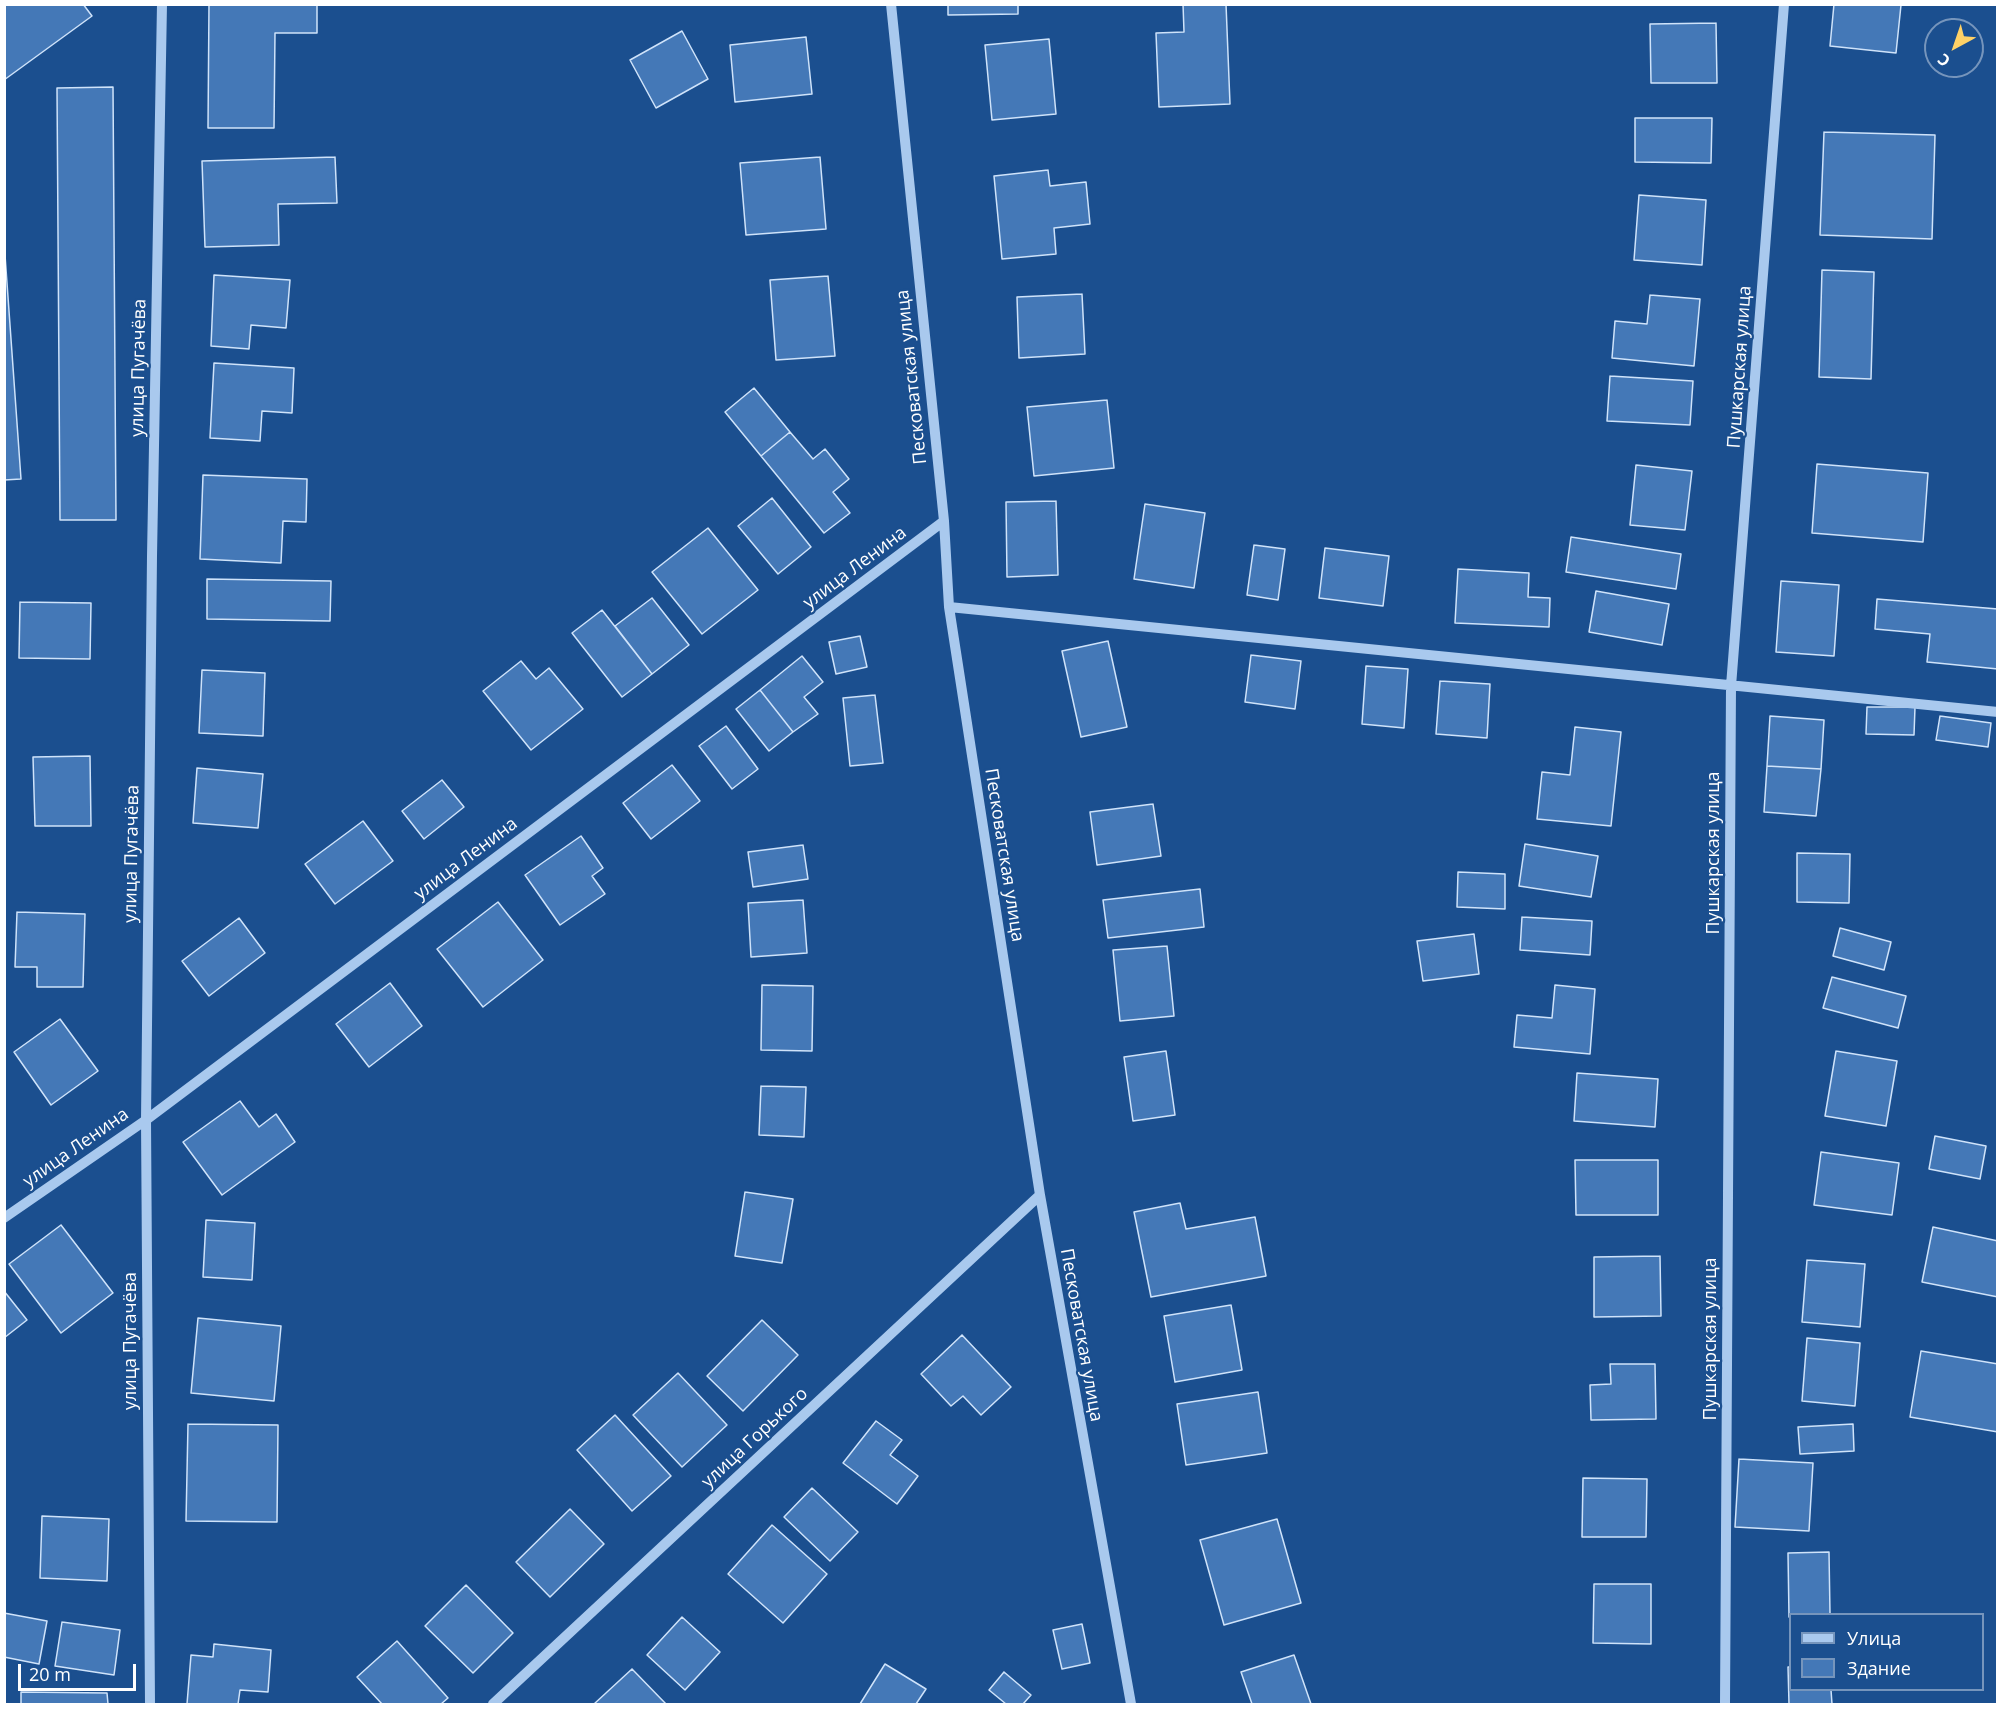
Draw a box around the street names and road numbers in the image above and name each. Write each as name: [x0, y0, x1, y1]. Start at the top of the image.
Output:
street label: Пушкарская улица: [1724, 285, 1756, 449]
street label: Песковатская улица: [892, 289, 932, 465]
street label: улица Пугачёва: [127, 299, 151, 437]
street label: улица Ленина: [799, 522, 911, 614]
street label: Песковатская улица: [980, 767, 1028, 943]
street label: Пушкарская улица: [1703, 771, 1725, 935]
street label: улица Пугачёва: [120, 785, 144, 923]
street label: улица Ленина: [410, 813, 522, 905]
street label: улица Ленина: [19, 1104, 133, 1192]
street label: Песковатская улица: [1055, 1247, 1107, 1423]
street label: Пушкарская улица: [1700, 1257, 1722, 1421]
street label: улица Пугачёва: [120, 1272, 142, 1410]
street label: улица Горького: [697, 1383, 813, 1493]

